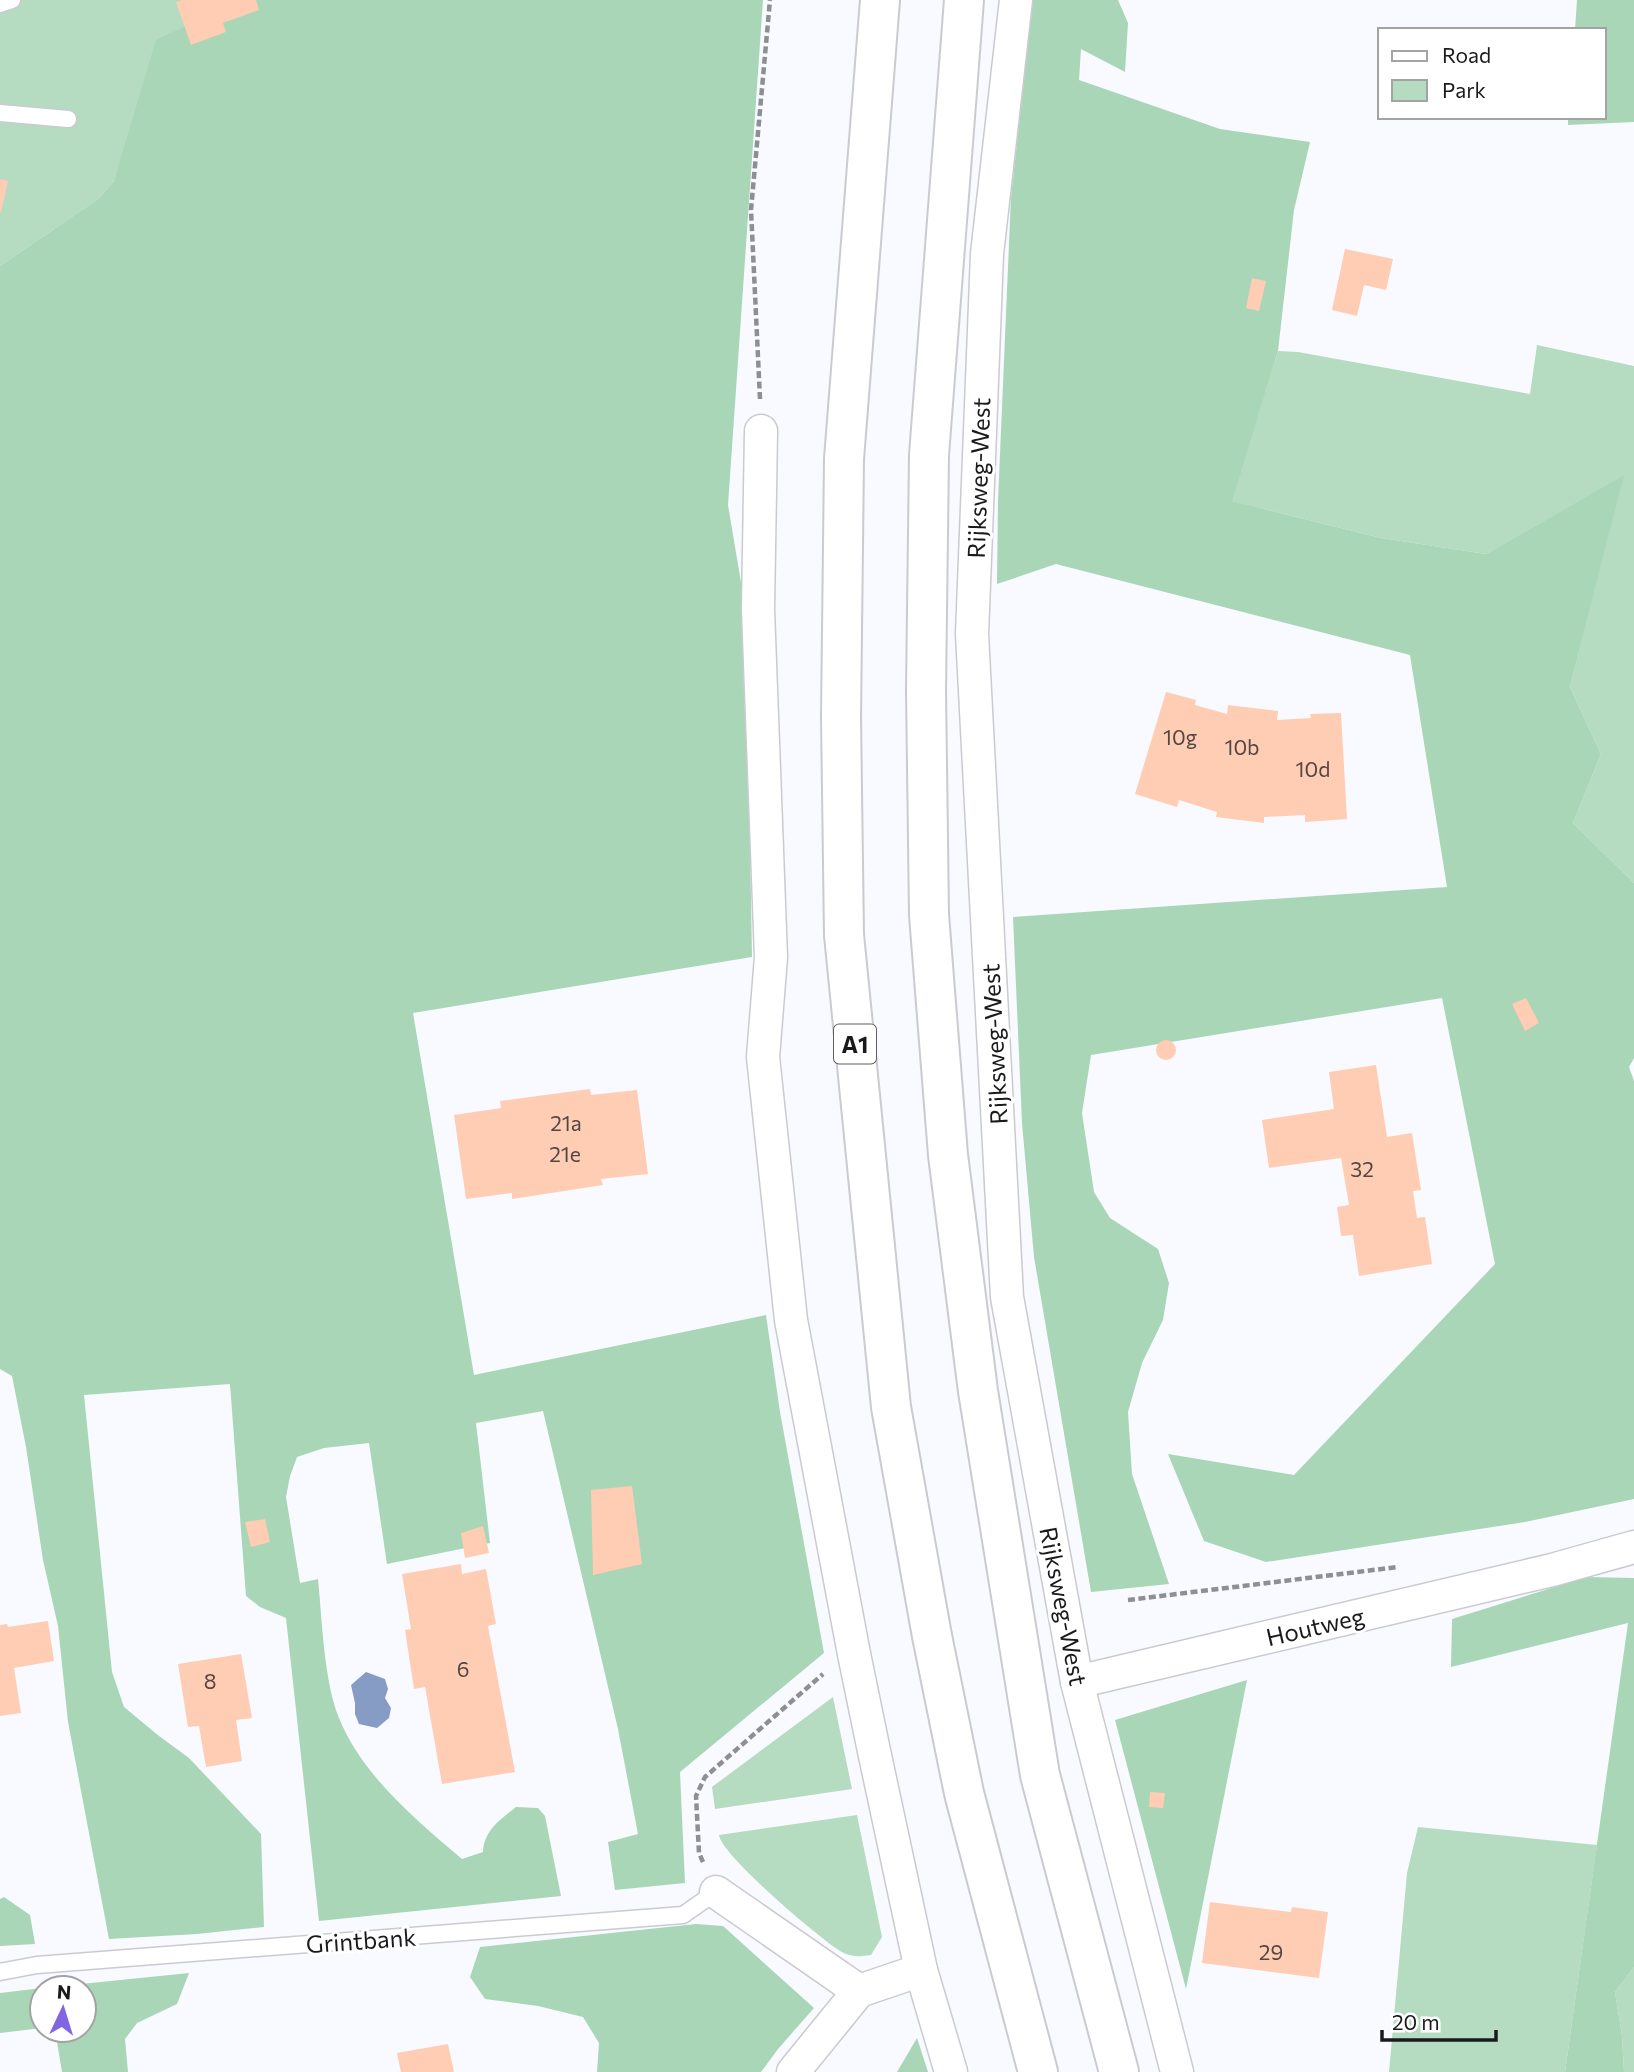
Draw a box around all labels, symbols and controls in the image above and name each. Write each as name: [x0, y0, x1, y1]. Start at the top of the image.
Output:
legend: [1378, 28, 1606, 119]
text: Road: [1442, 42, 1491, 67]
text: Park: [1442, 77, 1486, 102]
street label: Rijksweg-West: [961, 397, 995, 559]
house number: 10g: [1163, 724, 1197, 749]
house number: 10b: [1224, 734, 1260, 759]
house number: 10d: [1296, 756, 1330, 781]
street label: Rijksweg-West: [975, 963, 1013, 1125]
road number: A1: [834, 1024, 876, 1064]
house number: 21a: [550, 1110, 582, 1135]
house number: 21e: [549, 1141, 581, 1166]
house number: 32: [1350, 1156, 1374, 1181]
street label: Rijksweg-West: [1034, 1524, 1094, 1688]
street label: Houtweg: [1263, 1601, 1367, 1651]
house number: 6: [457, 1656, 469, 1681]
house number: 8: [204, 1668, 216, 1693]
street label: Grintbank: [305, 1922, 417, 1958]
house number: 29: [1259, 1939, 1283, 1964]
north arrow: [28, 1974, 98, 2044]
text: N: [56, 1980, 72, 2004]
scale bar: [1382, 1998, 1496, 2042]
text: 20 m: [1392, 2009, 1440, 2034]

